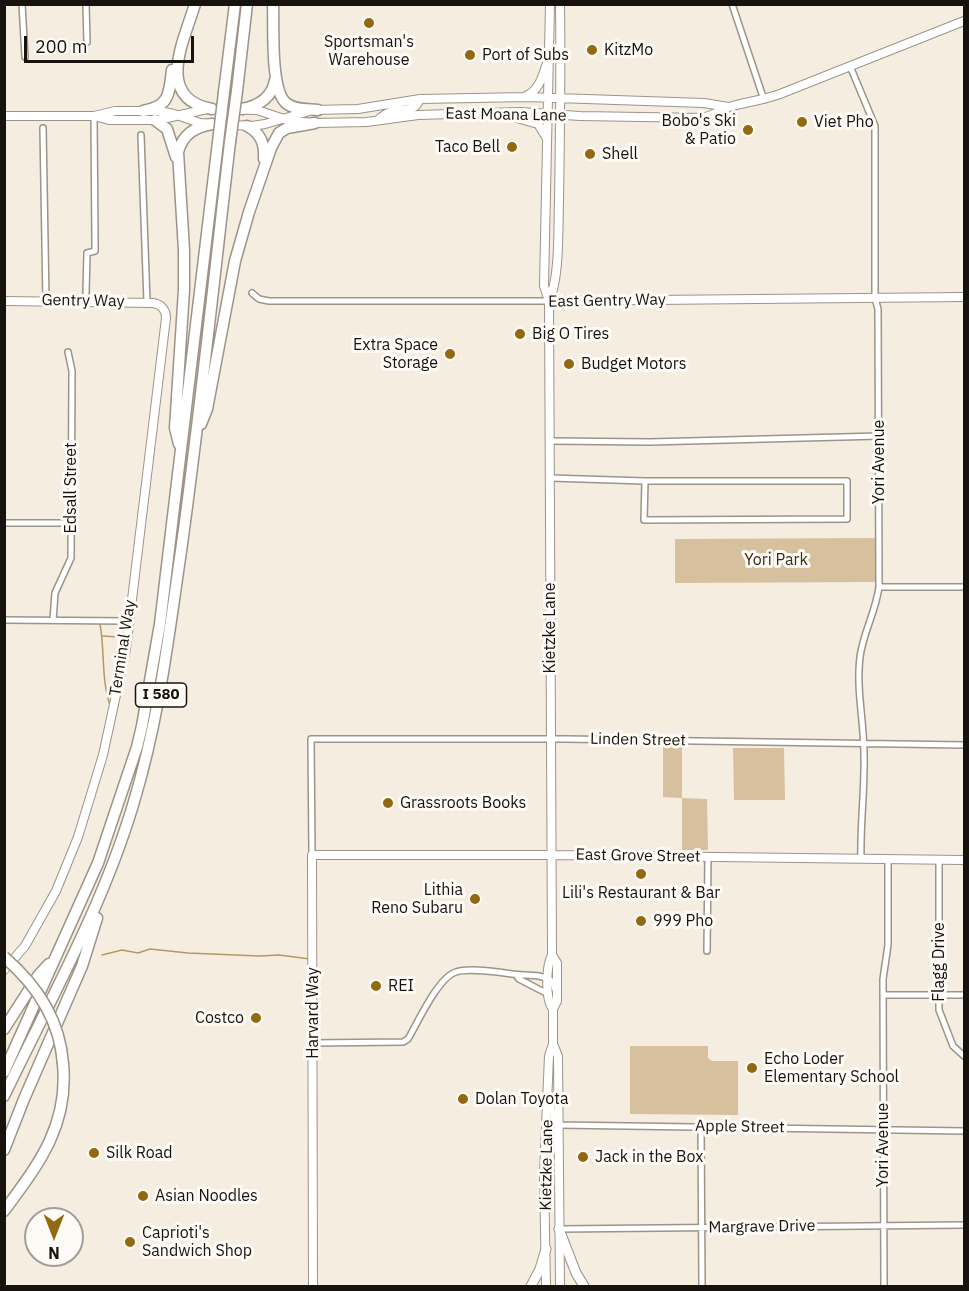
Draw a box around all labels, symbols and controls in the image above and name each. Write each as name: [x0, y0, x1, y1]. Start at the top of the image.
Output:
marker: Sportsman's Warehouse: [362, 16, 376, 30]
scale bar: [27, 24, 196, 62]
place label: Sportsman's Warehouse: [324, 32, 414, 70]
text: 200 m: [35, 35, 87, 58]
place label: KitzMo: [604, 40, 653, 60]
marker: KitzMo: [585, 43, 599, 57]
place label: Port of Subs: [482, 45, 569, 65]
marker: Port of Subs: [463, 48, 477, 62]
street label: East Moana Lane: [445, 104, 567, 126]
place label: Bobo's Ski & Patio: [662, 111, 736, 149]
place label: Viet Pho: [814, 112, 874, 132]
marker: Viet Pho: [795, 115, 809, 129]
marker: Bobo's Ski & Patio: [741, 123, 755, 137]
place label: Taco Bell: [435, 137, 500, 157]
marker: Taco Bell: [505, 140, 519, 154]
place label: Shell: [602, 144, 638, 164]
marker: Shell: [583, 147, 597, 161]
street label: East Gentry Way: [548, 290, 666, 312]
street label: Gentry Way: [41, 291, 125, 311]
place label: Big O Tires: [532, 324, 609, 344]
marker: Big O Tires: [513, 327, 527, 341]
place label: Extra Space Storage: [353, 335, 438, 373]
marker: Extra Space Storage: [443, 347, 457, 361]
place label: Budget Motors: [581, 354, 686, 374]
marker: Budget Motors: [562, 357, 576, 371]
street label: Yori Avenue: [869, 420, 889, 504]
street label: Edsall Street: [61, 442, 81, 534]
park label: Yori Park: [744, 550, 808, 570]
street label: Kietzke Lane: [540, 582, 560, 674]
street label: Terminal Way: [106, 599, 140, 697]
road number: I 580: [136, 683, 186, 707]
street label: Linden Street: [590, 730, 686, 750]
place label: Grassroots Books: [400, 793, 526, 813]
marker: Grassroots Books: [381, 796, 395, 810]
street label: East Grove Street: [575, 845, 701, 867]
marker: Lili's Restaurant & Bar: [634, 867, 648, 881]
place label: Lithia Reno Subaru: [371, 880, 463, 918]
place label: Lili's Restaurant & Bar: [562, 883, 720, 903]
marker: Lithia Reno Subaru: [468, 892, 482, 906]
place label: 999 Pho: [653, 911, 713, 931]
marker: 999 Pho: [634, 914, 648, 928]
street label: Flagg Drive: [929, 922, 949, 1002]
street label: Harvard Way: [303, 967, 323, 1059]
place label: REI: [388, 976, 414, 996]
marker: REI: [369, 979, 383, 993]
place label: Costco: [195, 1008, 244, 1028]
marker: Costco: [249, 1011, 263, 1025]
place label: Echo Loder Elementary School: [764, 1049, 899, 1087]
marker: Echo Loder Elementary School: [745, 1061, 759, 1075]
place label: Dolan Toyota: [475, 1089, 568, 1109]
marker: Dolan Toyota: [456, 1092, 470, 1106]
street label: Yori Avenue: [873, 1103, 893, 1187]
street label: Apple Street: [695, 1117, 785, 1137]
street label: Kietzke Lane: [537, 1119, 557, 1211]
place label: Silk Road: [106, 1143, 173, 1163]
marker: Silk Road: [87, 1146, 101, 1160]
place label: Jack in the Box: [595, 1147, 703, 1167]
marker: Jack in the Box: [576, 1150, 590, 1164]
place label: Asian Noodles: [155, 1186, 258, 1206]
marker: Asian Noodles: [136, 1189, 150, 1203]
north arrow: [24, 1207, 84, 1267]
street label: Margrave Drive: [708, 1216, 816, 1238]
place label: Caprioti's Sandwich Shop: [142, 1223, 252, 1261]
marker: Caprioti's Sandwich Shop: [123, 1235, 137, 1249]
text: N: [48, 1243, 60, 1263]

